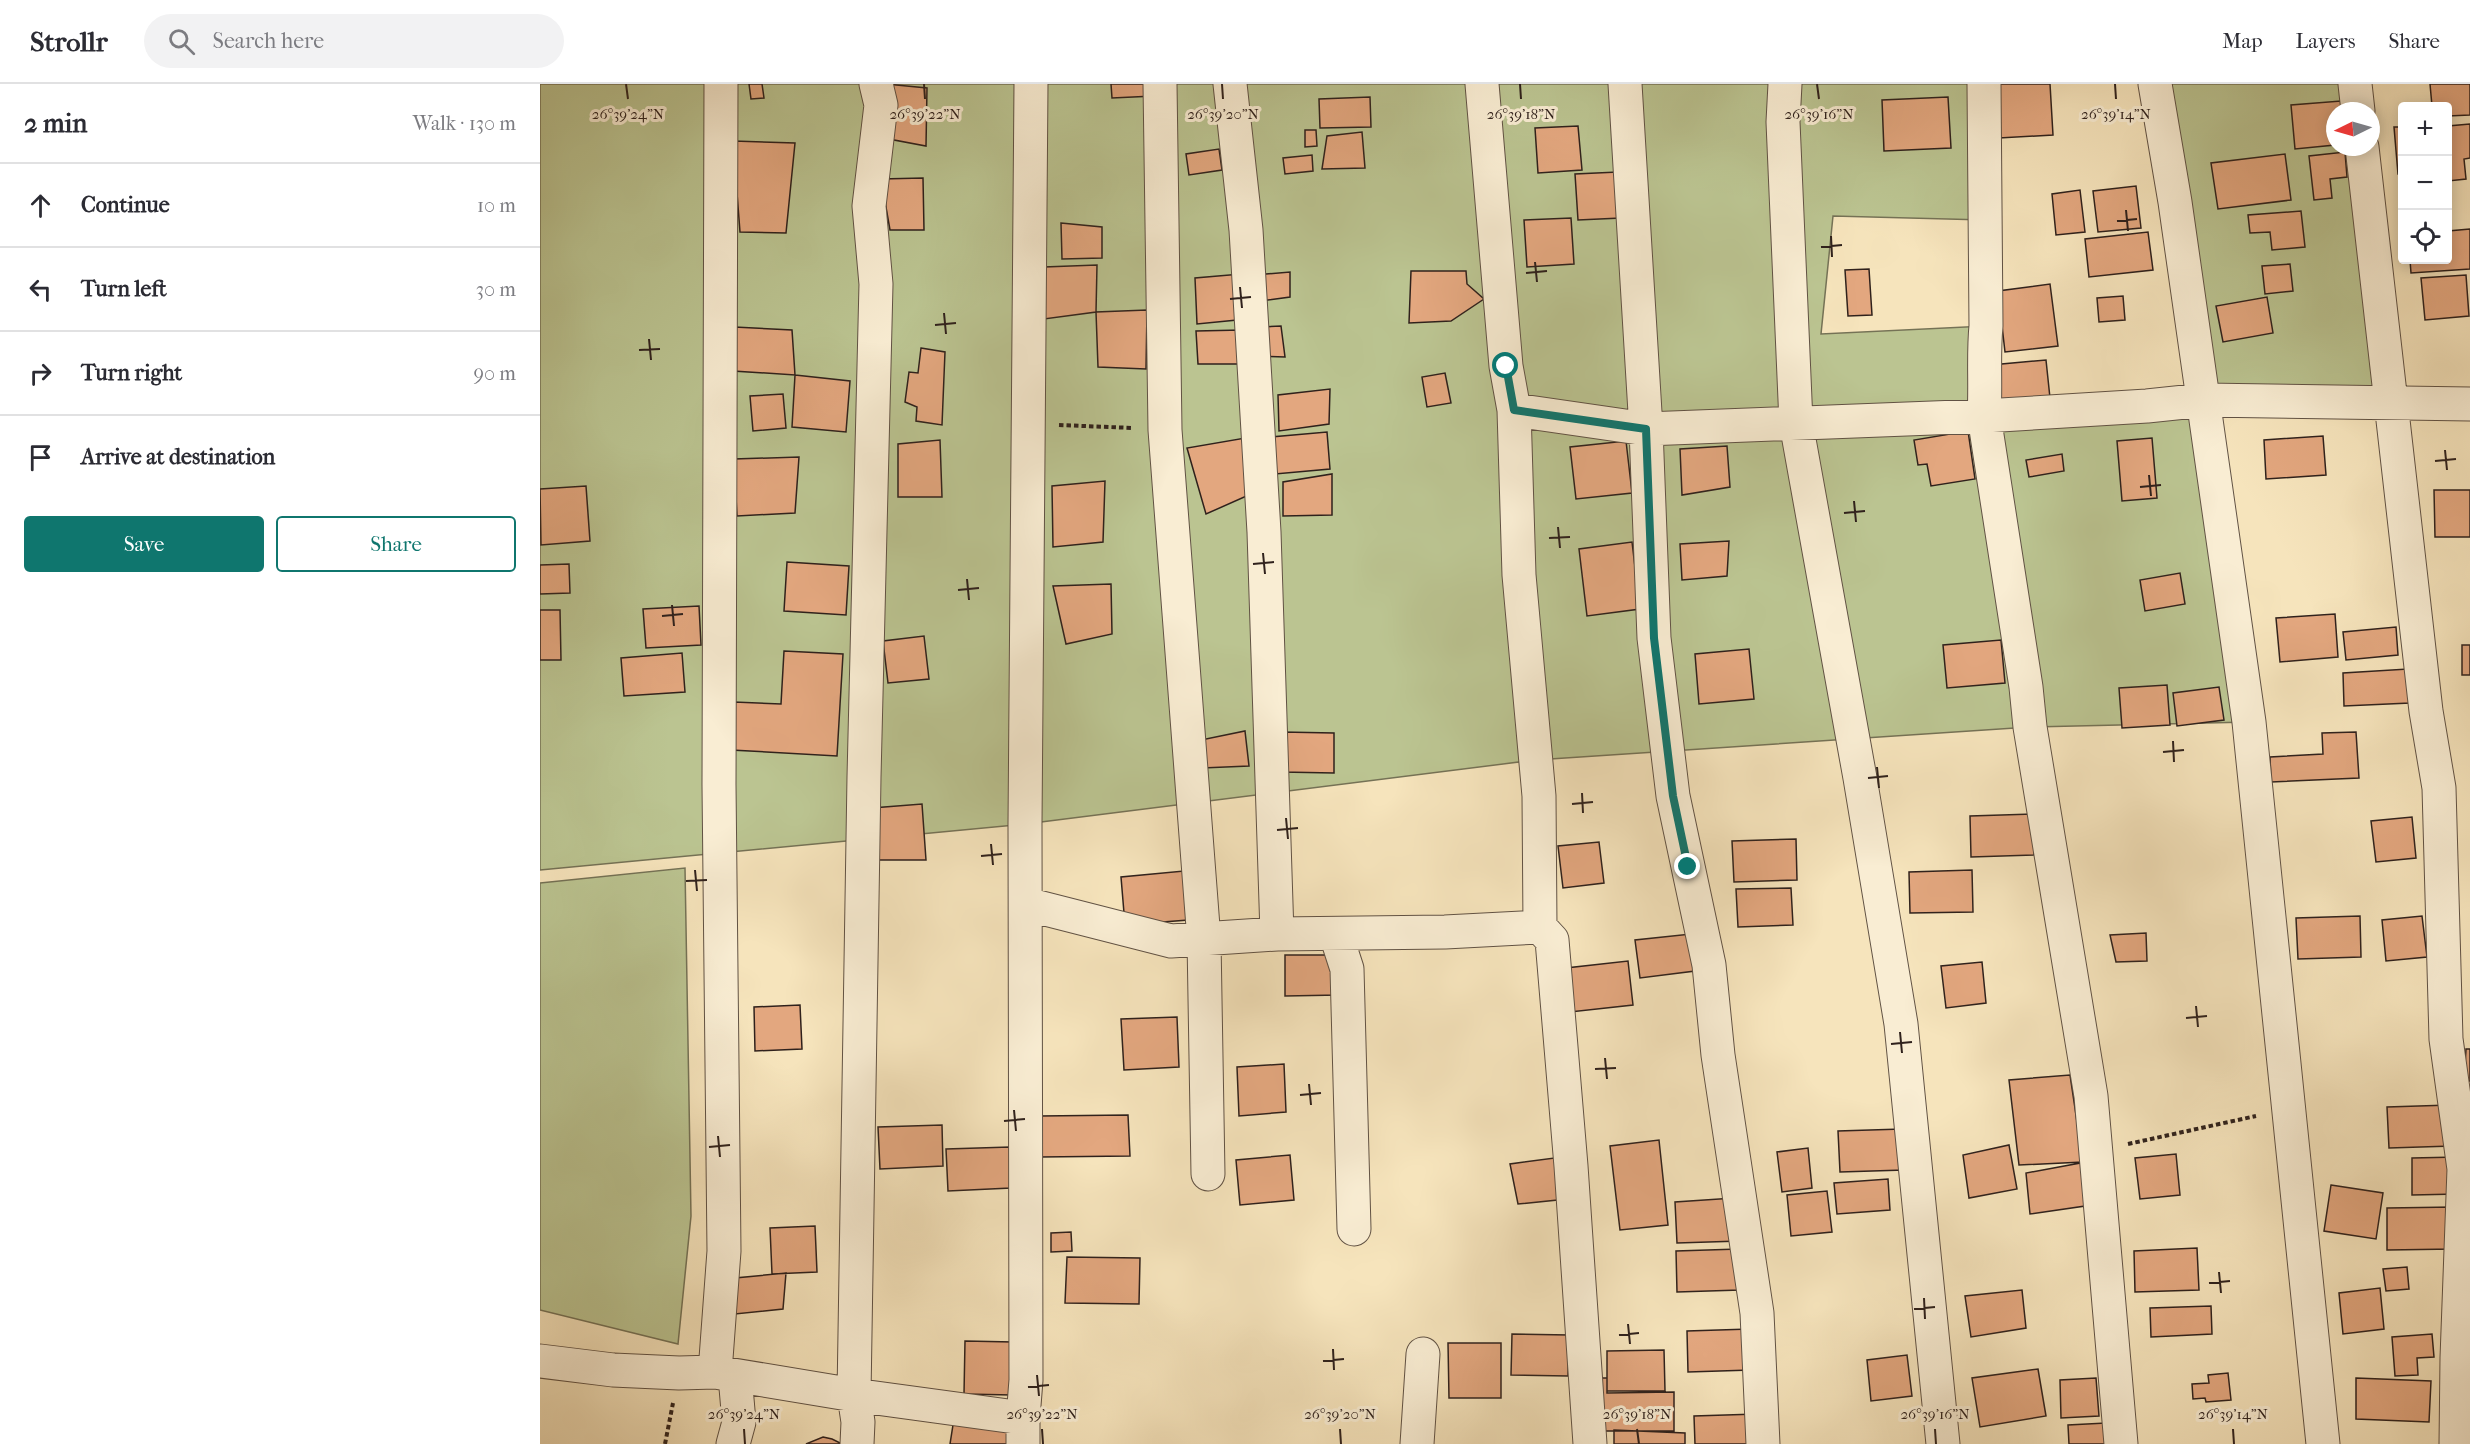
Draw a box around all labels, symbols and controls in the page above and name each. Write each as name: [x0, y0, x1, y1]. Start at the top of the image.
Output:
search box: [144, 14, 564, 68]
text: Strollr: [30, 25, 108, 58]
icon: search: [165, 25, 198, 58]
text: Search here: [213, 28, 324, 54]
text: Map: [2222, 29, 2263, 53]
text: Layers: [2296, 29, 2355, 53]
text: Share: [2388, 29, 2440, 53]
north arrow: [2326, 102, 2380, 156]
map controls: [2398, 102, 2452, 264]
button: +: [2398, 102, 2452, 156]
text: 26°39'24"N: [592, 105, 665, 123]
text: 26°39'22"N: [889, 105, 961, 123]
text: 26°39'20"N: [1187, 105, 1259, 123]
text: 26°39'18"N: [1487, 105, 1556, 123]
text: 26°39'16"N: [1784, 105, 1854, 123]
text: 26°39'14"N: [2081, 105, 2152, 123]
text: 2 min: [24, 108, 87, 139]
text: Walk · 130 m: [413, 112, 516, 135]
button: −: [2398, 156, 2452, 210]
icon: ahead: [24, 189, 57, 222]
text: Continue: [81, 192, 170, 218]
text: 10 m: [477, 194, 516, 217]
button: locate: [2398, 210, 2452, 264]
icon: left: [24, 273, 57, 306]
text: Turn left: [81, 276, 167, 302]
text: 30 m: [476, 278, 516, 301]
route start: [1492, 352, 1518, 378]
icon: right: [24, 357, 57, 390]
text: Turn right: [81, 360, 182, 386]
text: 90 m: [474, 362, 516, 385]
icon: arrive: [24, 441, 57, 474]
text: Arrive at destination: [81, 444, 275, 470]
button: Save: [24, 516, 264, 572]
button: Share: [276, 516, 516, 572]
route end: [1674, 853, 1700, 879]
text: 26°39'24"N: [708, 1405, 781, 1423]
text: 26°39'22"N: [1006, 1405, 1078, 1423]
text: 26°39'20"N: [1304, 1405, 1376, 1423]
text: 26°39'18"N: [1603, 1405, 1672, 1423]
text: 26°39'16"N: [1900, 1405, 1970, 1423]
text: 26°39'14"N: [2198, 1405, 2269, 1423]

